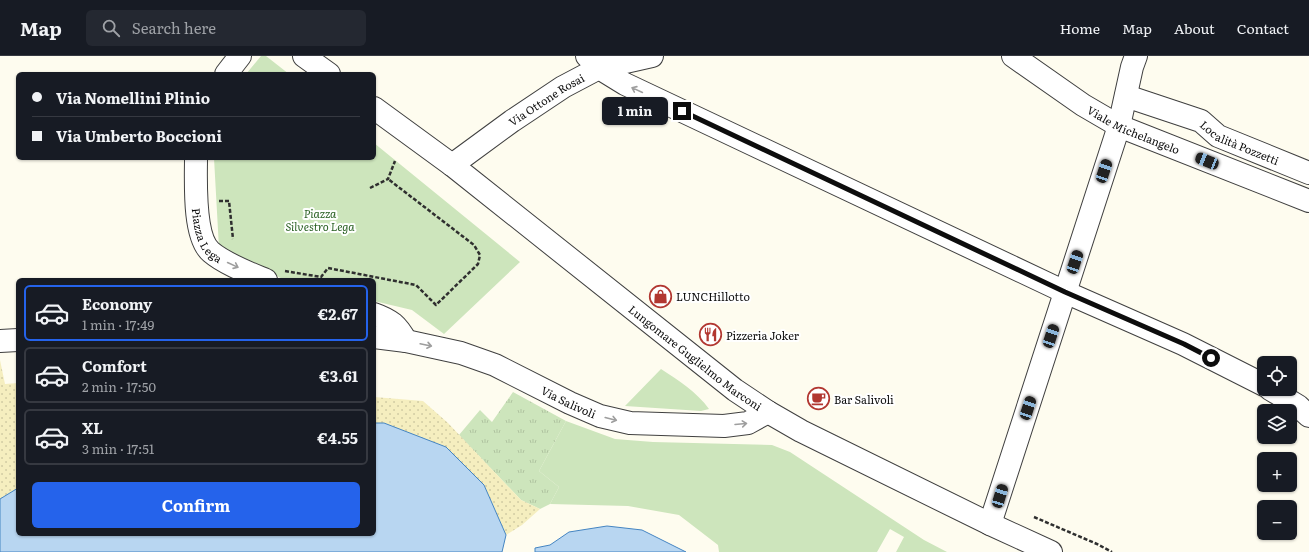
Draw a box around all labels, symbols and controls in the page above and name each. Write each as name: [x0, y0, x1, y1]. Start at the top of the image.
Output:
search box: [86, 10, 366, 46]
text: Map: [20, 14, 62, 42]
text: Search here: [132, 16, 216, 39]
icon: search: [100, 17, 122, 39]
text: Home: [1060, 18, 1100, 38]
text: Map: [1122, 18, 1152, 38]
text: About: [1174, 18, 1215, 38]
text: Contact: [1237, 18, 1289, 38]
street label: Via Ottone Rosai: [505, 69, 587, 129]
text: Via Nomellini Plinio: [56, 86, 210, 109]
one-way arrow: [632, 86, 644, 93]
callout: 1 min: [602, 97, 668, 125]
text: 1 min: [618, 101, 652, 120]
street label: Viale Michelangelo: [1085, 101, 1182, 157]
route end: [673, 102, 691, 120]
street label: Località Pozzetti: [1197, 116, 1282, 168]
text: Via Umberto Boccioni: [56, 124, 222, 147]
car: [1194, 151, 1220, 171]
car: [1095, 158, 1113, 184]
park label: Piazza Silvestro Lega: [286, 205, 355, 234]
street label: Piazza Lega: [189, 207, 226, 266]
car: [1066, 249, 1084, 275]
one-way arrow: [227, 262, 239, 269]
shop icon: LUNCHillotto: [647, 283, 673, 309]
place label: LUNCHillotto: [676, 288, 750, 304]
text: Economy: [82, 292, 152, 315]
icon: car: [34, 295, 70, 331]
street label: Lungomare Guglielmo Marconi: [626, 301, 766, 414]
text: €2.67: [318, 302, 358, 325]
text: 1 min · 17:49: [82, 315, 154, 334]
restaurant icon: Pizzeria Joker: [697, 322, 723, 348]
car: [1042, 323, 1060, 349]
place label: Pizzeria Joker: [726, 327, 800, 343]
one-way arrow: [419, 342, 432, 350]
route start: [1202, 349, 1220, 367]
text: Comfort: [82, 354, 147, 377]
map controls: [1257, 356, 1297, 540]
button: locate: [1257, 356, 1297, 396]
icon: car: [34, 357, 70, 393]
text: €3.61: [319, 364, 358, 387]
text: 2 min · 17:50: [82, 377, 156, 396]
street label: Via Salivoli: [539, 382, 599, 422]
cafe icon: Bar Salivoli: [806, 386, 832, 412]
place label: Bar Salivoli: [834, 391, 894, 407]
car: [1019, 395, 1037, 421]
button: layers: [1257, 404, 1297, 444]
one-way arrow: [605, 415, 618, 423]
text: XL: [82, 416, 103, 439]
icon: car: [34, 419, 70, 455]
one-way arrow: [734, 420, 747, 428]
text: €4.55: [317, 426, 358, 449]
text: 3 min · 17:51: [82, 439, 154, 458]
button: +: [1257, 452, 1297, 492]
button: Confirm: [32, 482, 360, 528]
car: [991, 483, 1009, 509]
button: −: [1257, 500, 1297, 540]

